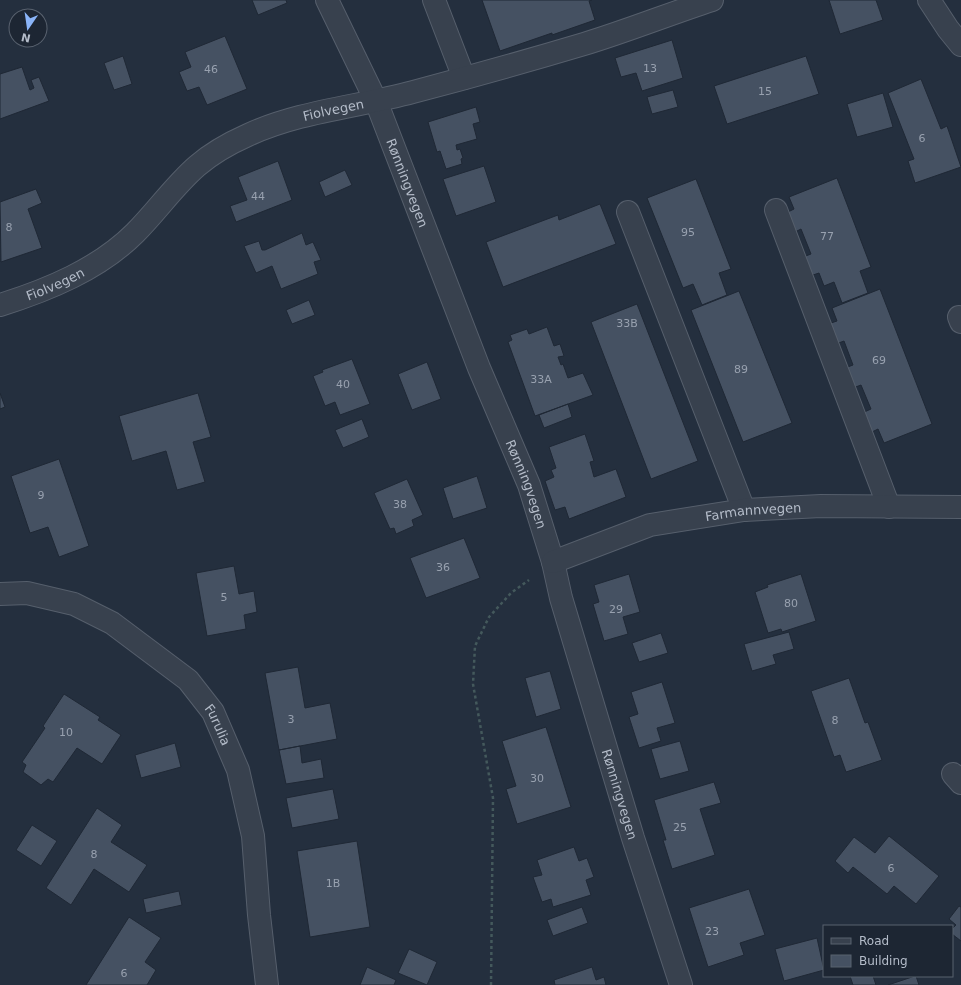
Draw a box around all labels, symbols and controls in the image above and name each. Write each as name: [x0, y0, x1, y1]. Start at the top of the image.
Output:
north arrow: [8, 8, 48, 48]
text: N: [20, 30, 32, 45]
house number: 13: [643, 62, 657, 75]
house number: 46: [204, 63, 218, 76]
house number: 15: [758, 85, 772, 98]
street label: Fiolvegen: [301, 96, 365, 124]
house number: 6: [919, 132, 926, 145]
street label: Rønningvegen: [383, 137, 431, 230]
house number: 44: [251, 190, 265, 203]
house number: 8: [6, 221, 13, 234]
house number: 95: [681, 226, 695, 239]
house number: 77: [820, 230, 834, 243]
street label: Fiolvegen: [24, 265, 87, 304]
house number: 33B: [616, 317, 638, 330]
house number: 69: [872, 354, 886, 367]
house number: 89: [734, 363, 748, 376]
house number: 33A: [530, 373, 552, 386]
house number: 40: [336, 378, 350, 391]
street label: Rønningvegen: [503, 438, 549, 531]
house number: 9: [38, 489, 45, 502]
house number: 38: [393, 498, 407, 511]
street label: Farmannvegen: [704, 500, 802, 524]
house number: 36: [436, 561, 450, 574]
house number: 5: [221, 591, 228, 604]
house number: 80: [784, 597, 798, 610]
house number: 29: [609, 603, 623, 616]
street label: Furulia: [202, 701, 233, 748]
house number: 3: [288, 713, 295, 726]
house number: 8: [832, 714, 839, 727]
house number: 10: [59, 726, 73, 739]
street label: Rønningvegen: [599, 747, 640, 841]
house number: 30: [530, 772, 544, 785]
house number: 25: [673, 821, 687, 834]
house number: 8: [91, 848, 98, 861]
house number: 6: [888, 862, 895, 875]
house number: 1B: [326, 877, 340, 890]
house number: 23: [705, 925, 719, 938]
legend: [823, 925, 953, 977]
text: Road: [859, 934, 889, 948]
text: Building: [859, 954, 908, 968]
house number: 6: [121, 967, 128, 980]

